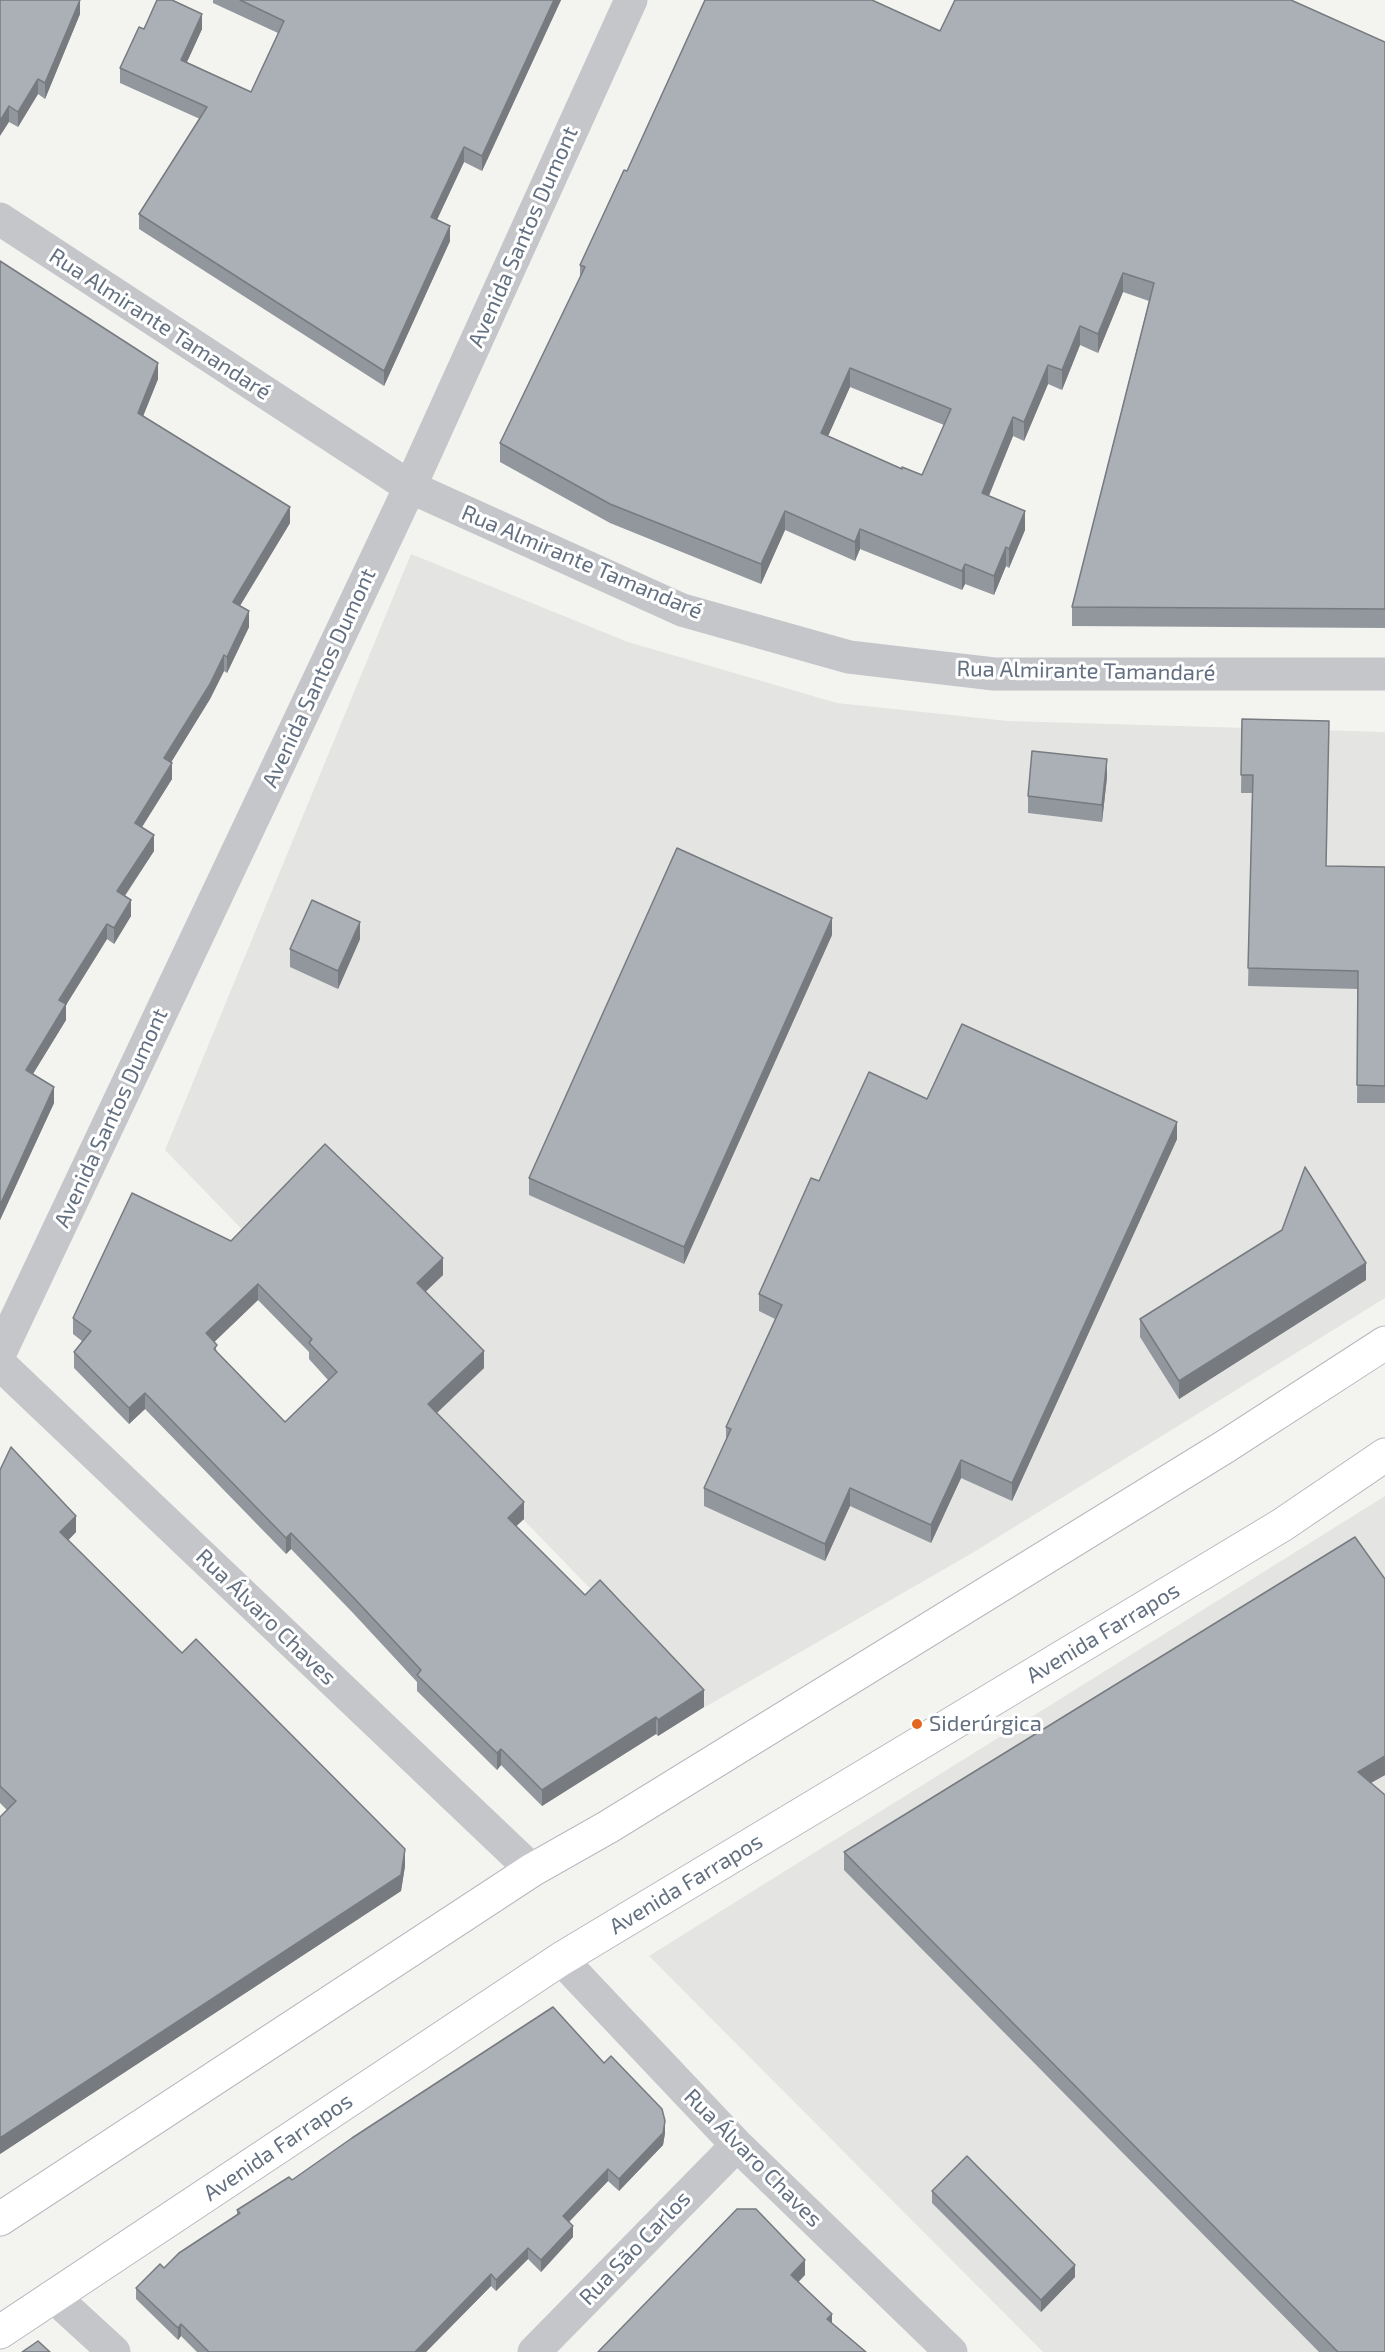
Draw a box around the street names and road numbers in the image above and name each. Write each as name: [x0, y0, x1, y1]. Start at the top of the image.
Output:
street label: Avenida Santos Dumont: [462, 123, 584, 351]
street label: Rua Almirante Tamandaré: [44, 242, 276, 406]
street label: Rua Almirante Tamandaré: [458, 499, 706, 625]
street label: Avenida Santos Dumont: [257, 564, 381, 792]
street label: Rua Almirante Tamandaré: [956, 656, 1216, 686]
street label: Avenida Santos Dumont: [49, 1004, 173, 1232]
street label: Rua Álvaro Chaves: [191, 1543, 341, 1691]
street label: Avenida Farrapos: [1022, 1577, 1184, 1689]
street label: Avenida Farrapos: [605, 1828, 767, 1940]
street label: Rua Álvaro Chaves: [678, 2083, 828, 2233]
street label: Avenida Farrapos: [198, 2087, 358, 2207]
street label: Rua São Carlos: [574, 2185, 696, 2311]

